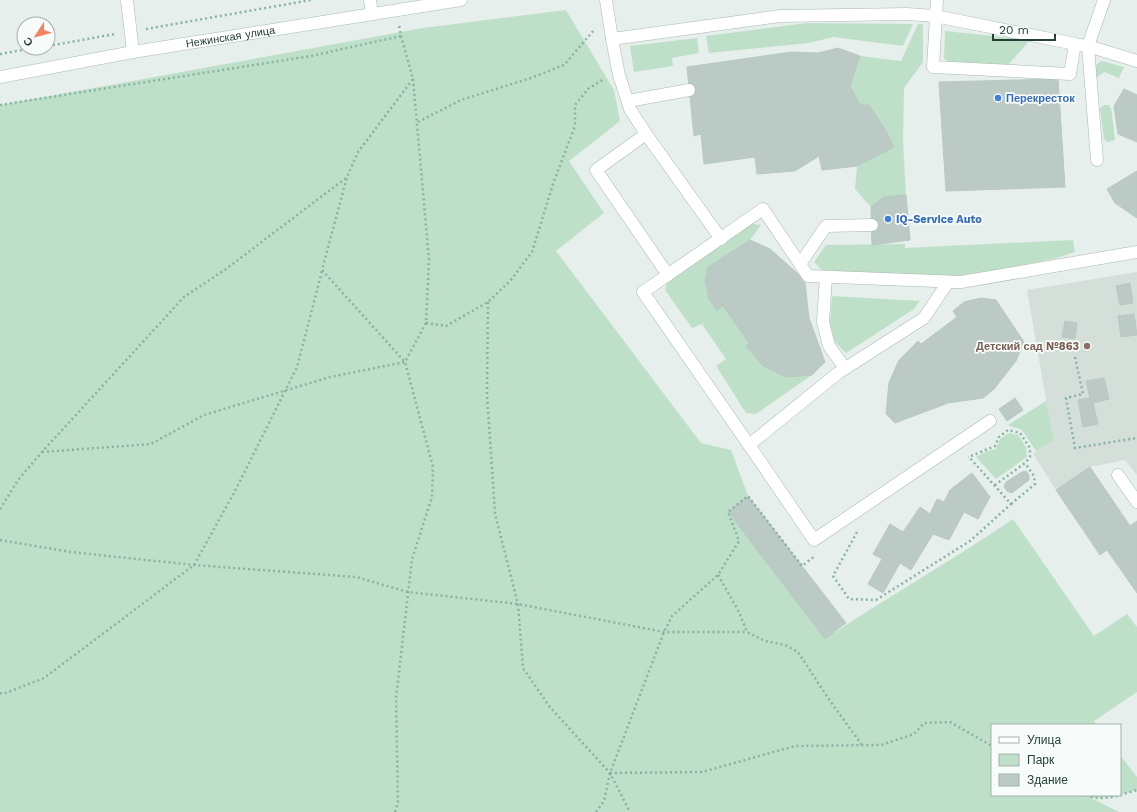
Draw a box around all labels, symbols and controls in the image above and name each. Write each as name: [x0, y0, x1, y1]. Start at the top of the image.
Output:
north arrow: [16, 16, 56, 56]
scale bar: [993, 16, 1055, 42]
street label: Нежинская улица: [185, 23, 277, 51]
text: 20 m: [999, 23, 1029, 37]
text: С: [21, 35, 36, 49]
place label: Перекресток: [1006, 92, 1075, 105]
marker: Перекресток: [993, 93, 1003, 103]
place label: IQ-Service Auto: [896, 213, 982, 226]
marker: IQ-Service Auto: [883, 214, 893, 224]
place label: Детский сад №863: [976, 340, 1079, 353]
marker: Детский сад №863: [1082, 341, 1092, 351]
legend: [991, 724, 1121, 796]
text: Улица: [1027, 733, 1061, 747]
text: Парк: [1027, 753, 1055, 767]
text: Здание: [1027, 773, 1068, 787]

